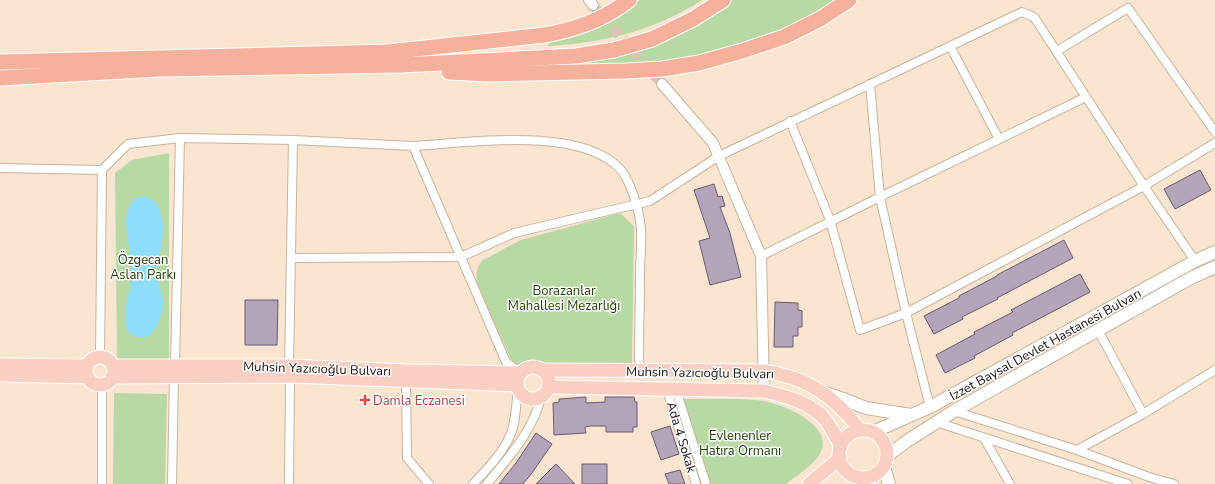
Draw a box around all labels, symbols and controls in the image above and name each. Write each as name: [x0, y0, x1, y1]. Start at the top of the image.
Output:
park label: Özgecan Aslan Parkı: [110, 250, 176, 284]
park label: Borazanlar Mahallesi Mezarlığı: [508, 282, 620, 315]
street label: İzzet Baysal Devlet Hastanesi Bulvarı: [946, 284, 1145, 405]
street label: Muhsin Yazıcıoğlu Bulvarı: [243, 357, 391, 381]
street label: Muhsin Yazıcıoğlu Bulvarı: [626, 363, 774, 383]
place label: Damla Eczanesi: [373, 392, 465, 410]
marker: Damla Eczanesi: [360, 395, 370, 405]
street label: Ada 4 Sokak: [662, 400, 701, 475]
park label: Evlenenler Hatıra Ormanı: [699, 427, 781, 460]

